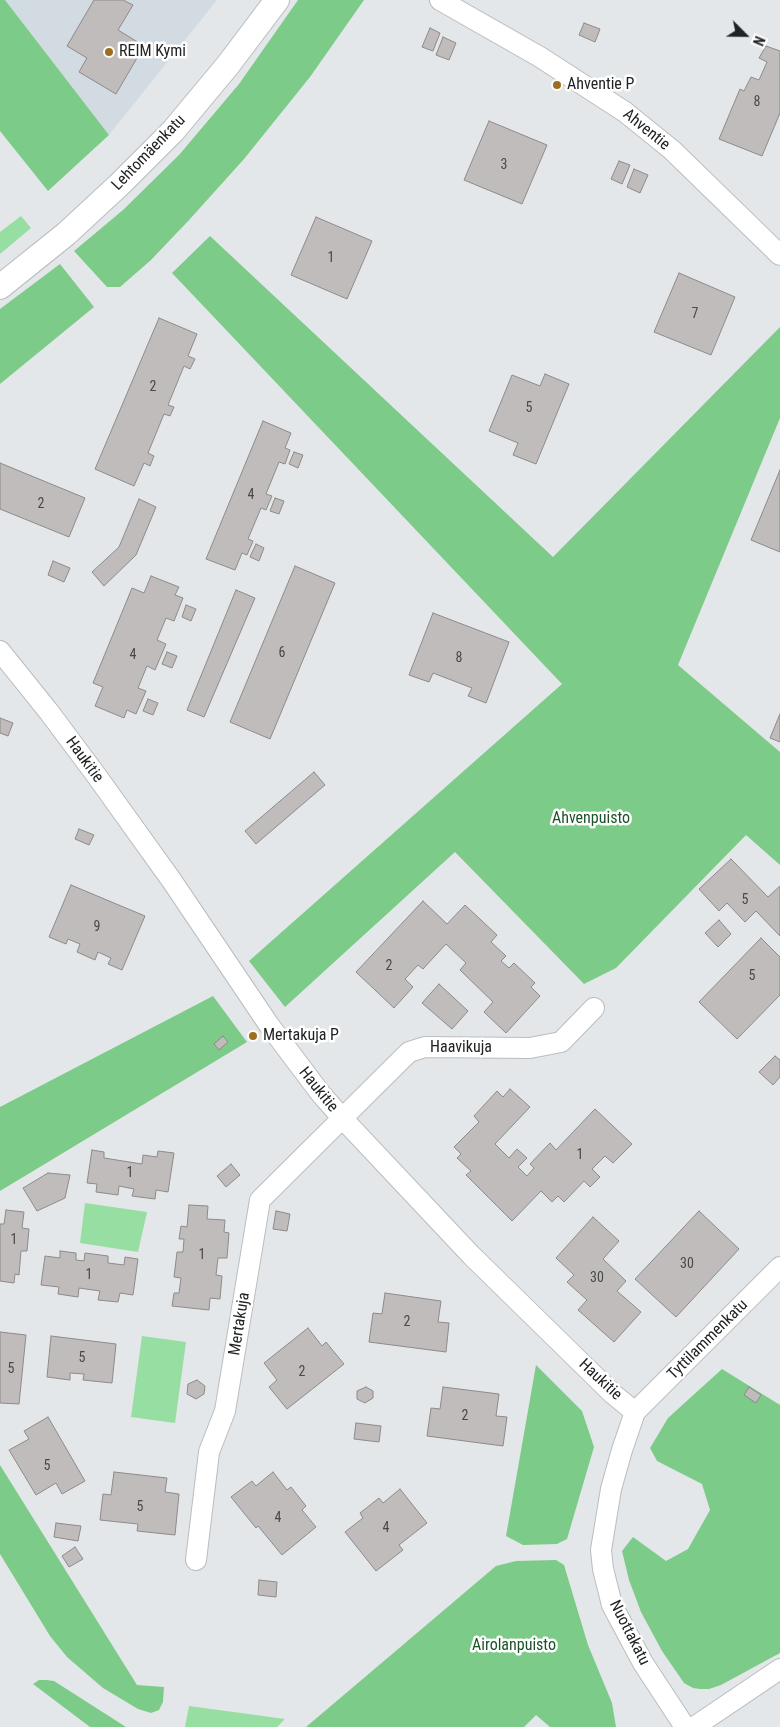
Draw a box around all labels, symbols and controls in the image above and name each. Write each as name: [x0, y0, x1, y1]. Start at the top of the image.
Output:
north arrow: [720, 10, 770, 60]
text: N: [750, 34, 768, 48]
place label: REIM Kymi: [119, 42, 186, 62]
marker: REIM Kymi: [103, 46, 115, 58]
place label: Ahventie P: [567, 75, 634, 95]
marker: Ahventie P: [551, 79, 563, 91]
house number: 8: [754, 94, 760, 110]
street label: Ahventie: [619, 105, 673, 155]
street label: Lehtomäenkatu: [108, 111, 190, 195]
house number: 3: [501, 157, 507, 173]
house number: 1: [328, 250, 334, 266]
house number: 7: [692, 306, 698, 322]
house number: 2: [150, 379, 156, 395]
house number: 5: [526, 400, 532, 416]
house number: 4: [248, 487, 254, 503]
house number: 2: [38, 496, 44, 512]
house number: 6: [279, 645, 285, 661]
house number: 4: [130, 647, 136, 663]
house number: 8: [456, 650, 462, 666]
street label: Haukitie: [61, 733, 107, 787]
park label: Ahvenpuisto: [552, 809, 630, 829]
house number: 5: [742, 892, 748, 908]
house number: 9: [94, 919, 100, 935]
house number: 2: [386, 958, 392, 974]
house number: 5: [749, 968, 755, 984]
place label: Mertakuja P: [263, 1026, 339, 1046]
marker: Mertakuja P: [247, 1030, 259, 1042]
street label: Haavikuja: [430, 1038, 492, 1058]
street label: Haukitie: [294, 1064, 342, 1116]
house number: 1: [577, 1147, 583, 1163]
house number: 1: [127, 1165, 133, 1181]
house number: 1: [11, 1232, 17, 1248]
house number: 1: [199, 1247, 205, 1263]
house number: 30: [680, 1256, 694, 1272]
house number: 1: [86, 1267, 92, 1283]
house number: 30: [590, 1270, 604, 1286]
street label: Mertakuja: [226, 1291, 254, 1357]
street label: Tyttilammenkatu: [664, 1296, 752, 1384]
house number: 2: [404, 1314, 410, 1330]
house number: 5: [79, 1350, 85, 1366]
street label: Haukitie: [574, 1355, 626, 1405]
house number: 5: [8, 1361, 14, 1377]
house number: 2: [299, 1364, 305, 1380]
house number: 2: [462, 1408, 468, 1424]
house number: 5: [44, 1458, 50, 1474]
house number: 5: [137, 1499, 143, 1515]
house number: 4: [275, 1510, 281, 1526]
house number: 4: [383, 1520, 389, 1536]
street label: Nuottakatu: [605, 1597, 653, 1669]
park label: Airolanpuisto: [472, 1636, 556, 1656]

